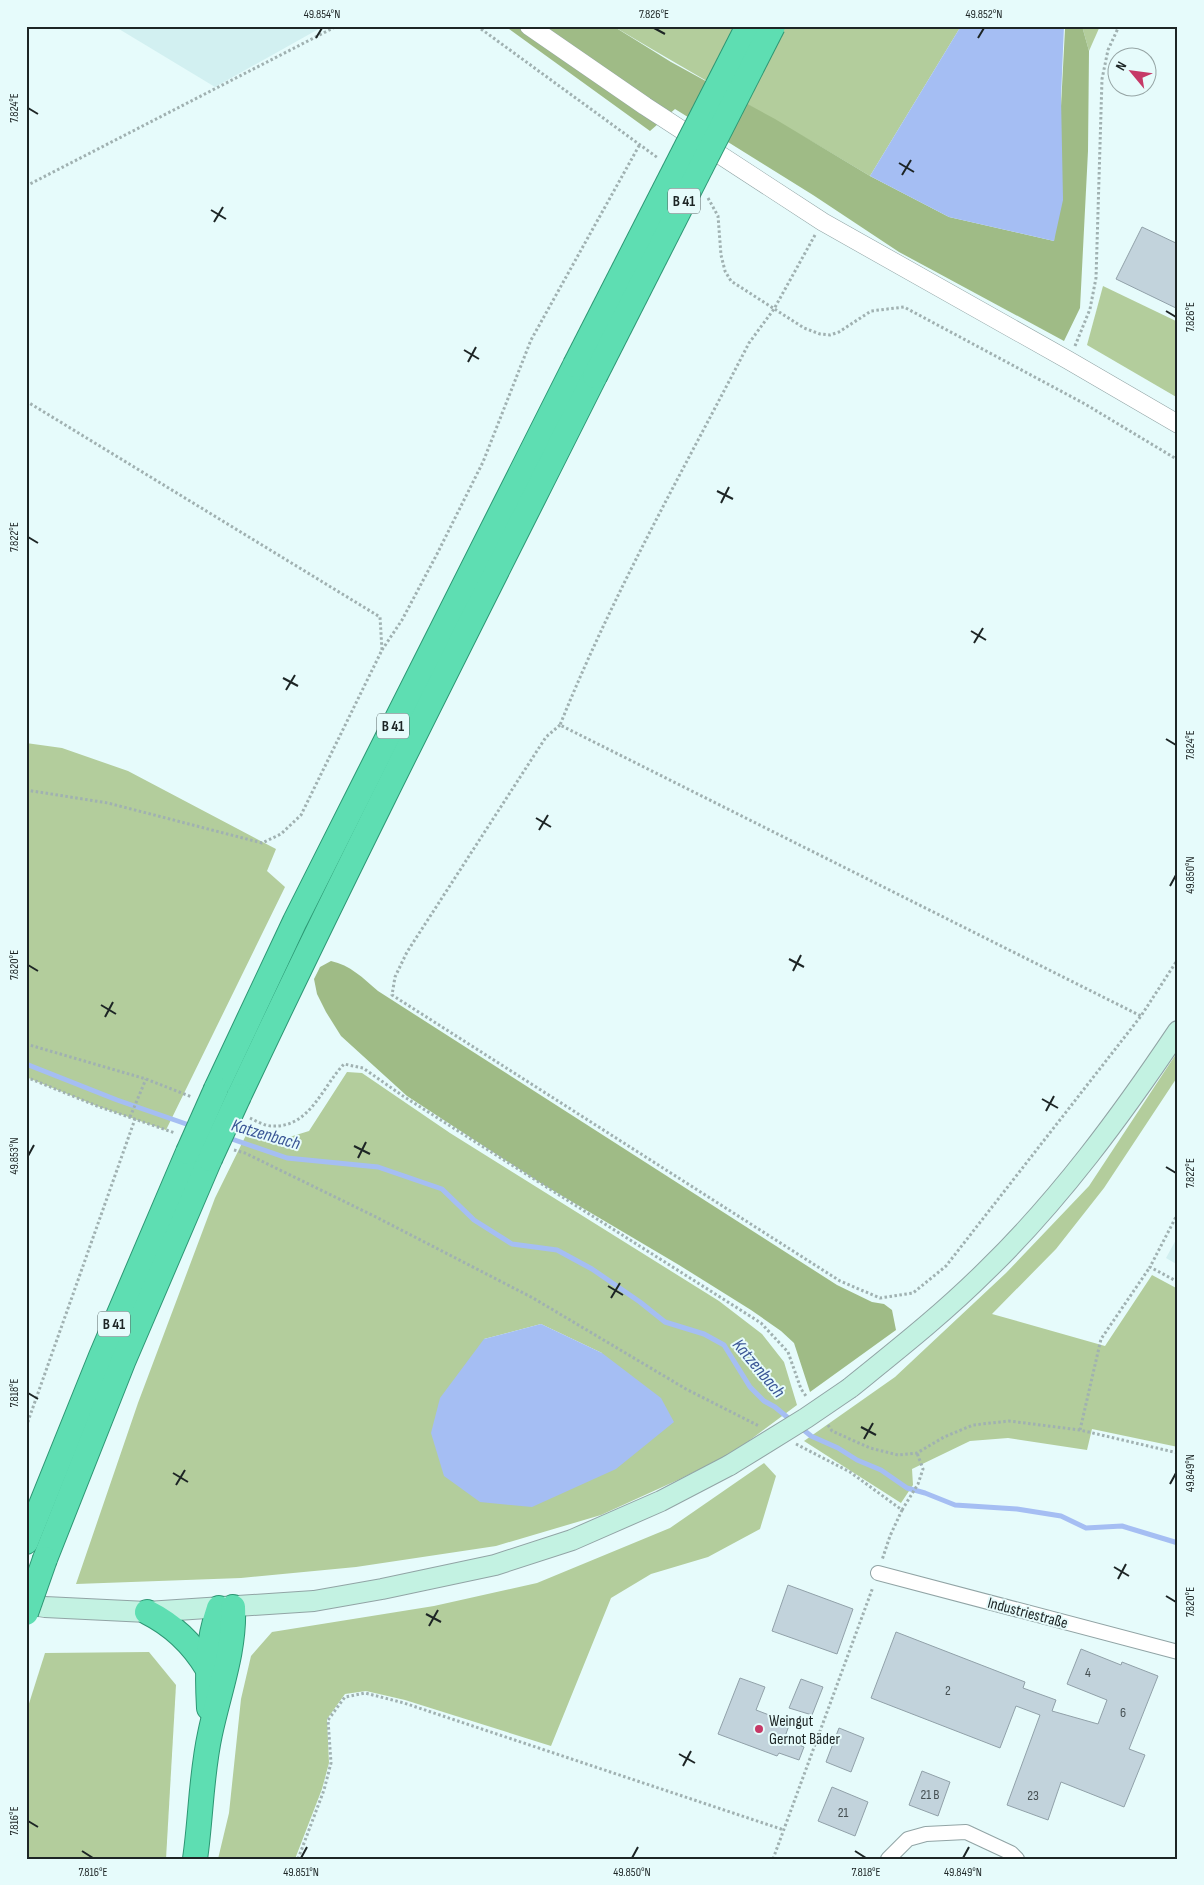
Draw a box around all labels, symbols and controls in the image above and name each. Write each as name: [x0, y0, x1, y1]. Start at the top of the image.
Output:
text: 49.854°N: [304, 7, 340, 22]
text: 7.826°E: [639, 7, 669, 22]
text: 49.852°N: [966, 7, 1002, 22]
north arrow: [1106, 48, 1156, 98]
text: N: [1112, 59, 1130, 73]
text: 7.824°E: [7, 93, 22, 123]
road number: B 41: [668, 188, 700, 214]
text: 7.826°E: [1183, 302, 1198, 332]
text: 7.822°E: [7, 522, 22, 552]
road number: B 41: [377, 714, 409, 738]
text: 7.824°E: [1183, 730, 1198, 760]
text: 49.850°N: [1183, 856, 1198, 894]
text: 7.820°E: [7, 950, 22, 980]
water label: Katzenbach: [229, 1115, 303, 1154]
text: 49.853°N: [7, 1137, 22, 1175]
text: 7.822°E: [1183, 1158, 1198, 1188]
road number: B 41: [98, 1312, 130, 1336]
water label: Katzenbach: [728, 1335, 790, 1402]
text: 7.818°E: [7, 1378, 22, 1407]
text: 49.849°N: [1183, 1454, 1198, 1492]
text: 7.820°E: [1183, 1587, 1198, 1617]
street label: Industriestraße: [985, 1594, 1070, 1633]
house number: 4: [1085, 1664, 1091, 1681]
house number: 2: [945, 1682, 951, 1699]
house number: 6: [1120, 1704, 1126, 1721]
place label: Weingut Gernot Bäder: [769, 1712, 840, 1749]
marker: Weingut Gernot Bäder: [753, 1723, 765, 1735]
house number: 21 B: [920, 1786, 940, 1803]
house number: 23: [1027, 1787, 1039, 1804]
house number: 21: [838, 1804, 848, 1821]
text: 7.816°E: [7, 1806, 22, 1836]
text: 7.816°E: [78, 1865, 108, 1880]
text: 49.851°N: [283, 1865, 319, 1880]
text: 49.850°N: [613, 1865, 651, 1880]
text: 7.818°E: [852, 1865, 881, 1880]
text: 49.849°N: [944, 1865, 982, 1880]

